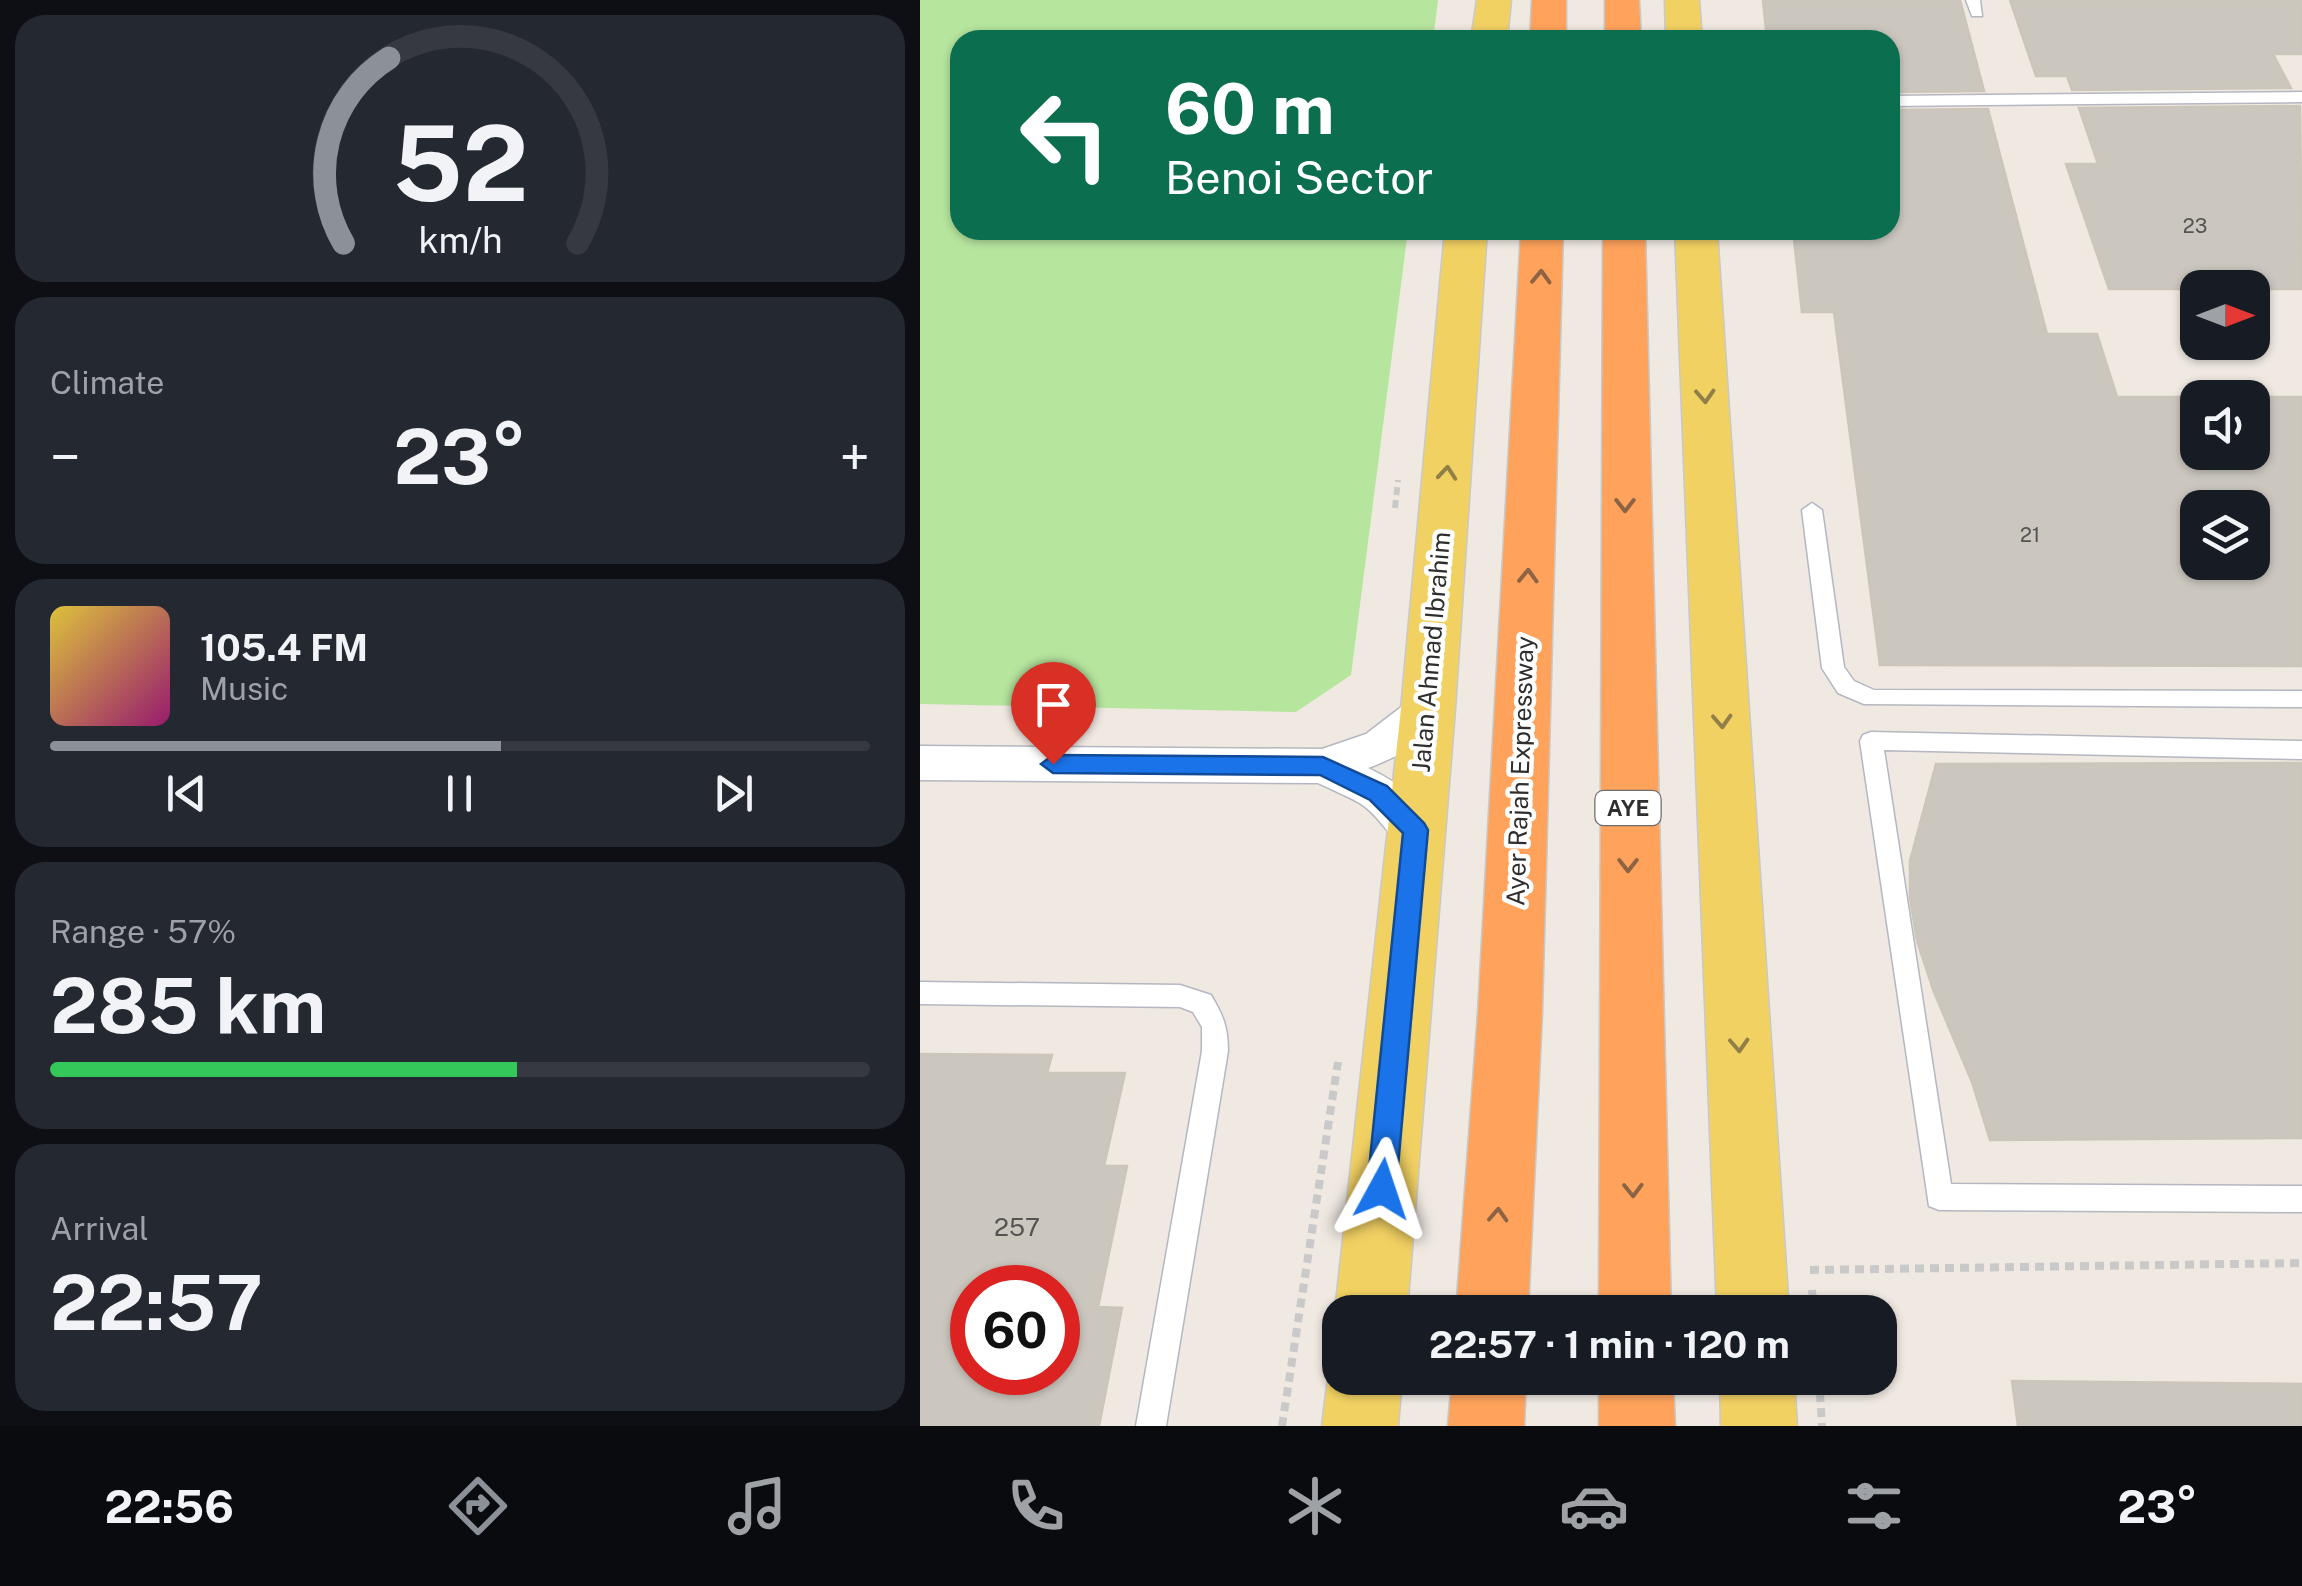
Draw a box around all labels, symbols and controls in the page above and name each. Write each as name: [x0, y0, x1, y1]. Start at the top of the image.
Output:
text: 60 m: [1165, 67, 1335, 150]
icon: left: [1000, 70, 1130, 200]
text: 52: [392, 102, 528, 224]
text: Benoi Sector: [1165, 151, 1433, 204]
house number: 23: [2183, 214, 2207, 238]
text: km/h: [418, 219, 502, 261]
one-way arrow: [1530, 268, 1551, 284]
north arrow: [2180, 270, 2270, 360]
map controls: [2180, 270, 2270, 580]
text: Climate: [50, 364, 164, 401]
button: sound: [2180, 380, 2270, 470]
one-way arrow: [1694, 389, 1715, 405]
text: 23°: [393, 413, 527, 501]
text: −: [50, 425, 81, 489]
text: +: [840, 425, 870, 489]
one-way arrow: [1435, 464, 1457, 480]
button: layers: [2180, 490, 2270, 580]
one-way arrow: [1615, 498, 1636, 514]
house number: 21: [2020, 523, 2040, 547]
street label: Jalan Ahmad Ibrahim: [1406, 530, 1456, 774]
one-way arrow: [1518, 567, 1539, 583]
text: 105.4 FM: [200, 625, 368, 670]
street label: Ayer Rajah Expressway: [1500, 636, 1540, 906]
pin: [1011, 662, 1096, 765]
text: Music: [200, 670, 288, 707]
icon: arrive: [1026, 677, 1081, 732]
one-way arrow: [1711, 713, 1732, 729]
icon: previous: [159, 766, 214, 821]
icon: pause: [432, 766, 487, 821]
icon: next: [706, 766, 761, 821]
road number: AYE: [1596, 791, 1660, 825]
one-way arrow: [1617, 858, 1639, 874]
text: Range · 57%: [50, 913, 236, 950]
text: 285 km: [50, 962, 326, 1050]
one-way arrow: [1728, 1038, 1749, 1054]
position arrow: [1330, 1137, 1434, 1241]
one-way arrow: [1622, 1183, 1643, 1199]
one-way arrow: [1487, 1207, 1508, 1223]
text: Arrival: [50, 1210, 149, 1247]
house number: 257: [994, 1212, 1040, 1242]
text: 22:57: [50, 1259, 263, 1347]
speed limit sign: 60: [950, 1265, 1080, 1395]
text: 22:57 · 1 min · 120 m: [1429, 1322, 1790, 1367]
icon: directions: [443, 1471, 513, 1541]
icon: music: [722, 1471, 792, 1541]
icon: phone: [1001, 1471, 1071, 1541]
icon: climate: [1280, 1471, 1350, 1541]
icon: car: [1559, 1471, 1629, 1541]
icon: filters: [1839, 1471, 1909, 1541]
text: 22:56: [105, 1480, 234, 1533]
text: 23°: [2118, 1480, 2197, 1533]

